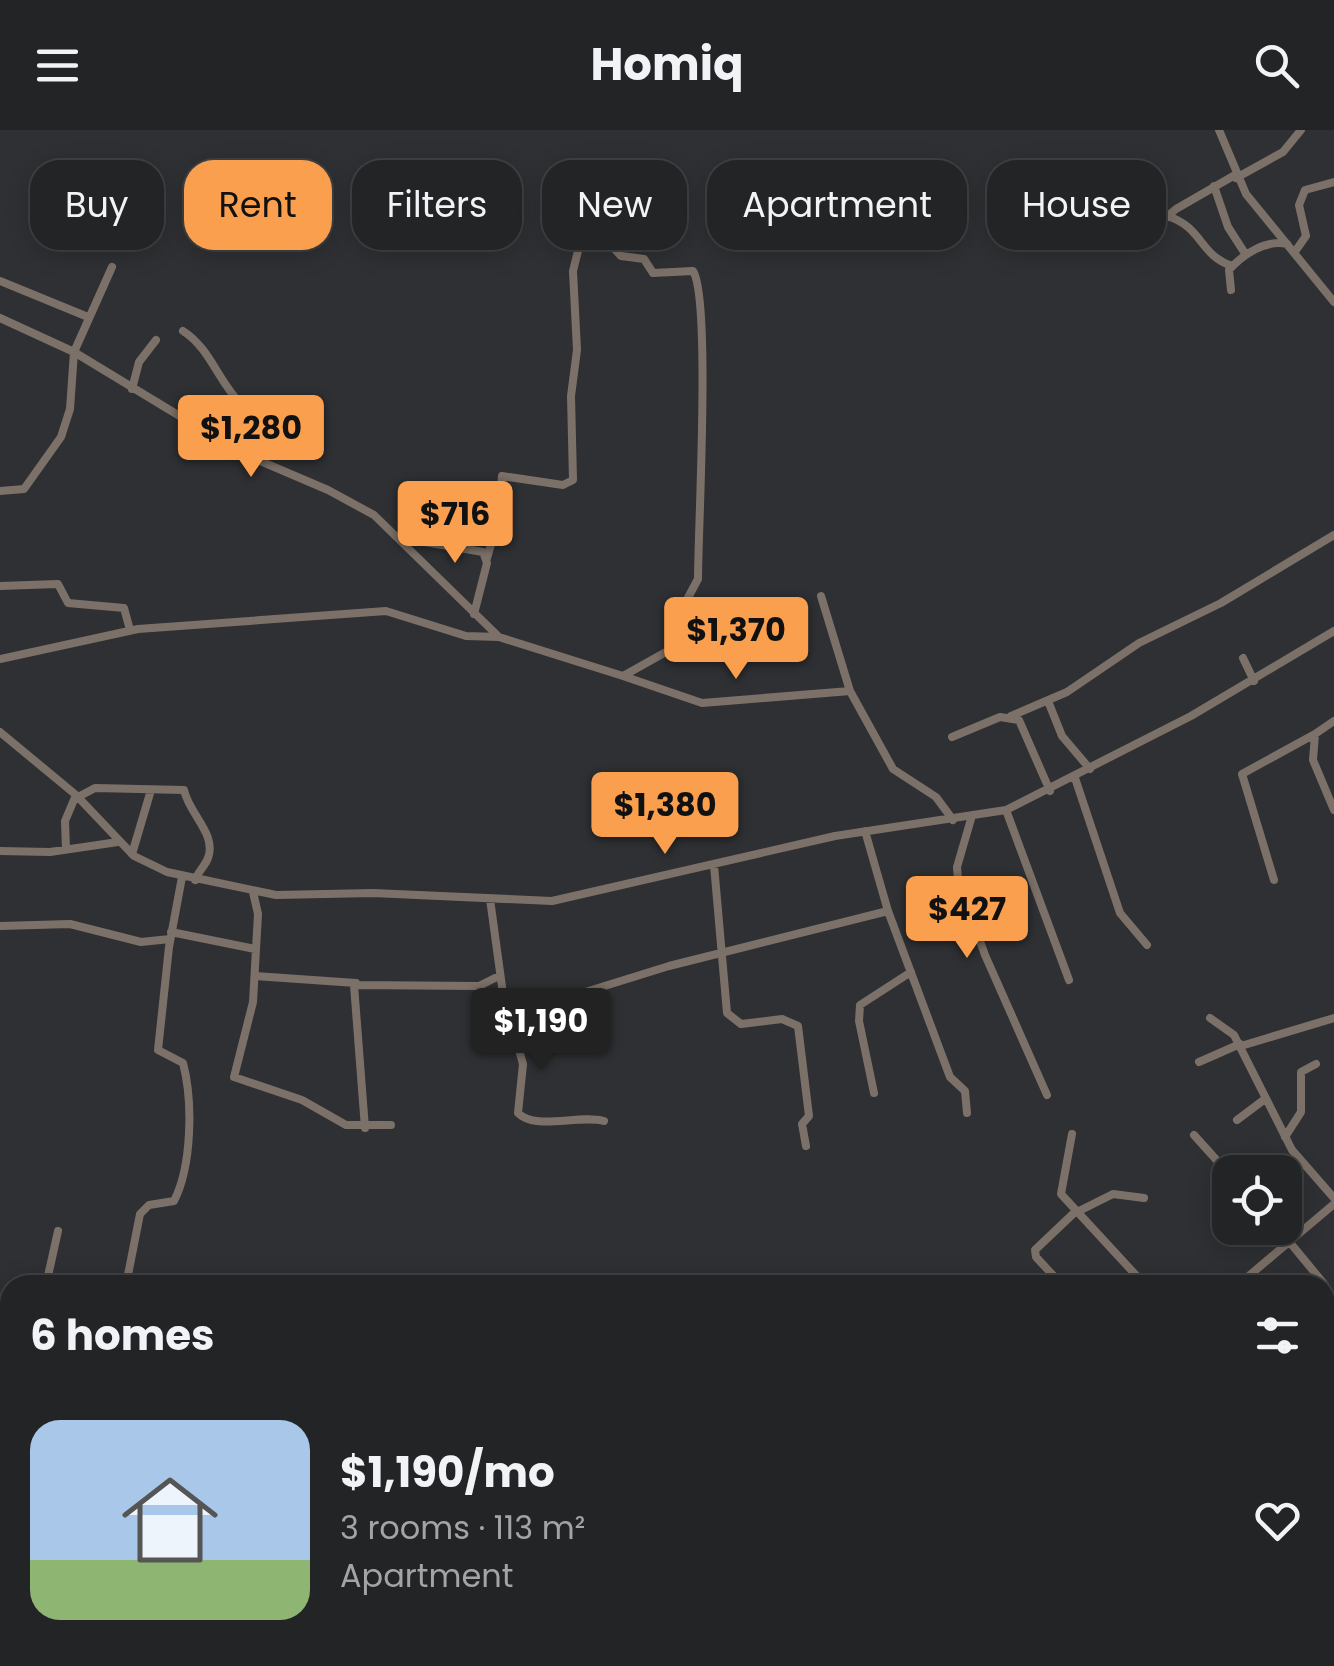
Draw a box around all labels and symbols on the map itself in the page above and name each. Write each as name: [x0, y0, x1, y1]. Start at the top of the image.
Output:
pin: $1,280: [170, 395, 332, 480]
pin: $716: [396, 481, 514, 566]
pin: $1,370: [655, 597, 817, 682]
pin: $1,380: [584, 772, 746, 857]
pin: $427: [908, 876, 1026, 961]
pin: $1,190: [460, 988, 622, 1073]

